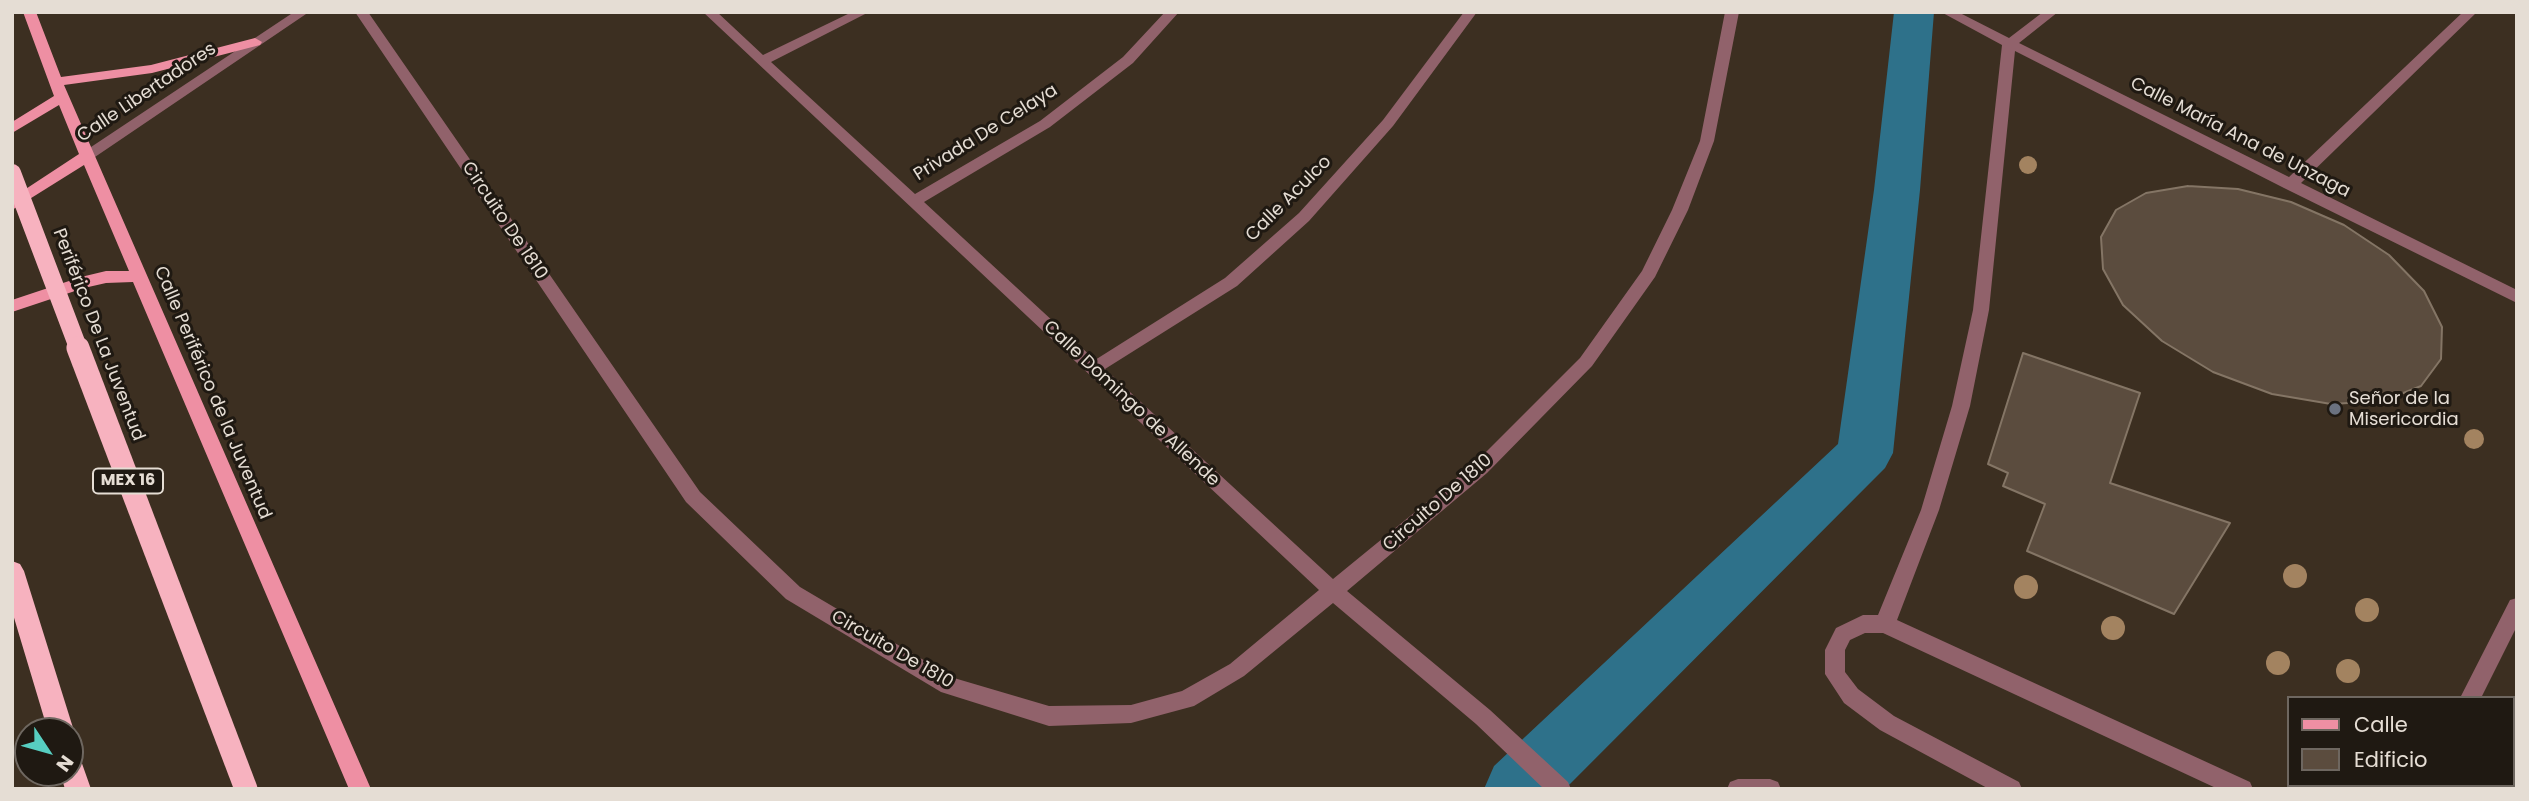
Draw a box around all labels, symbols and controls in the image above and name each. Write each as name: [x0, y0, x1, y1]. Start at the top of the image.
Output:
street label: Calle Libertadores: [73, 39, 221, 147]
street label: Calle María Ana de Unzaga: [2126, 73, 2354, 203]
street label: Privada De Celaya: [910, 80, 1062, 186]
street label: Calle Aculco: [1242, 152, 1336, 246]
street label: Circuito De 1810: [457, 158, 551, 284]
street label: Periférico De La Juventud: [47, 226, 149, 444]
street label: Calle Periférico de la Juventud: [149, 263, 275, 523]
street label: Calle Domingo de Allende: [1038, 317, 1224, 491]
place label: Señor de la Misericordia: [2349, 388, 2459, 430]
marker: Señor de la Misericordia: [2327, 401, 2343, 417]
street label: Circuito De 1810: [1379, 450, 1497, 556]
road number: MEX 16: [93, 468, 163, 494]
street label: Circuito De 1810: [827, 606, 957, 694]
legend: [2288, 696, 2515, 787]
text: Calle: [2354, 710, 2408, 739]
north arrow: [14, 717, 84, 787]
text: Edificio: [2354, 745, 2428, 774]
text: N: [50, 750, 80, 777]

